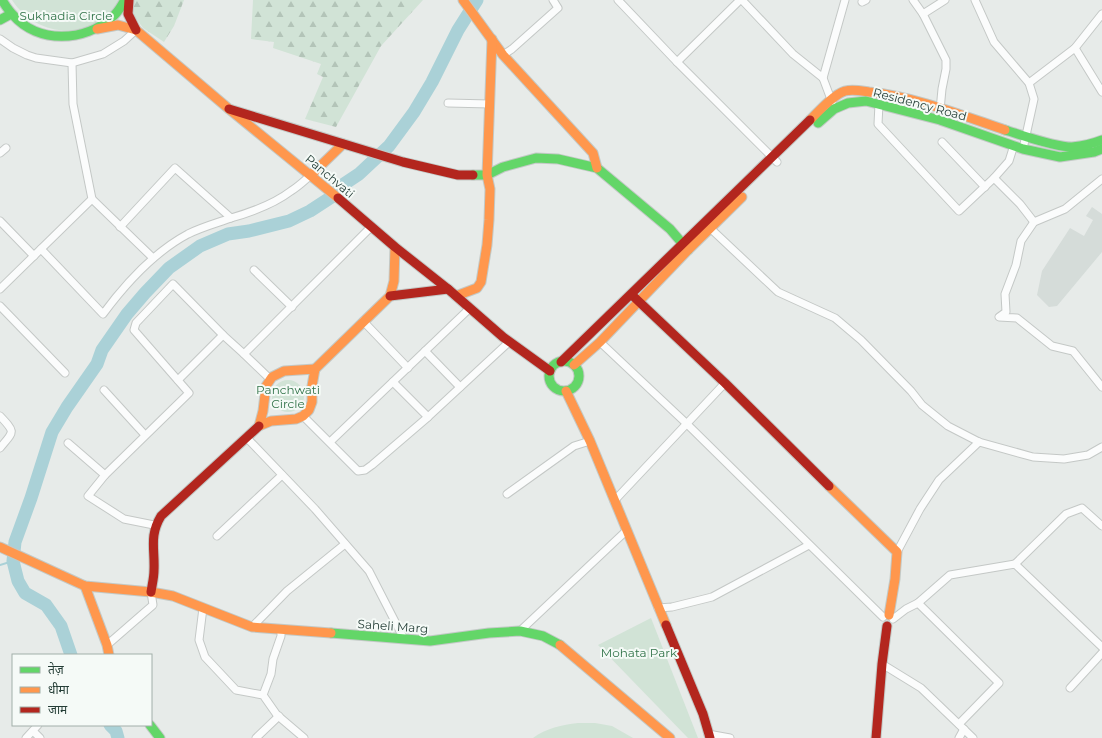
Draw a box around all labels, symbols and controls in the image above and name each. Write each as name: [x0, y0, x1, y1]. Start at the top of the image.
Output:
park label: Sukhadia Circle: [20, 8, 112, 23]
street label: Residency Road: [872, 84, 968, 124]
street label: Panchvati: [302, 151, 358, 201]
park label: Panchwati Circle: [256, 382, 320, 411]
street label: Saheli Marg: [357, 616, 429, 636]
park label: Mohata Park: [601, 645, 678, 660]
legend: [12, 654, 152, 726]
text: तेज़: [48, 662, 65, 677]
text: धीमा: [48, 682, 70, 697]
text: जाम: [48, 702, 68, 717]

